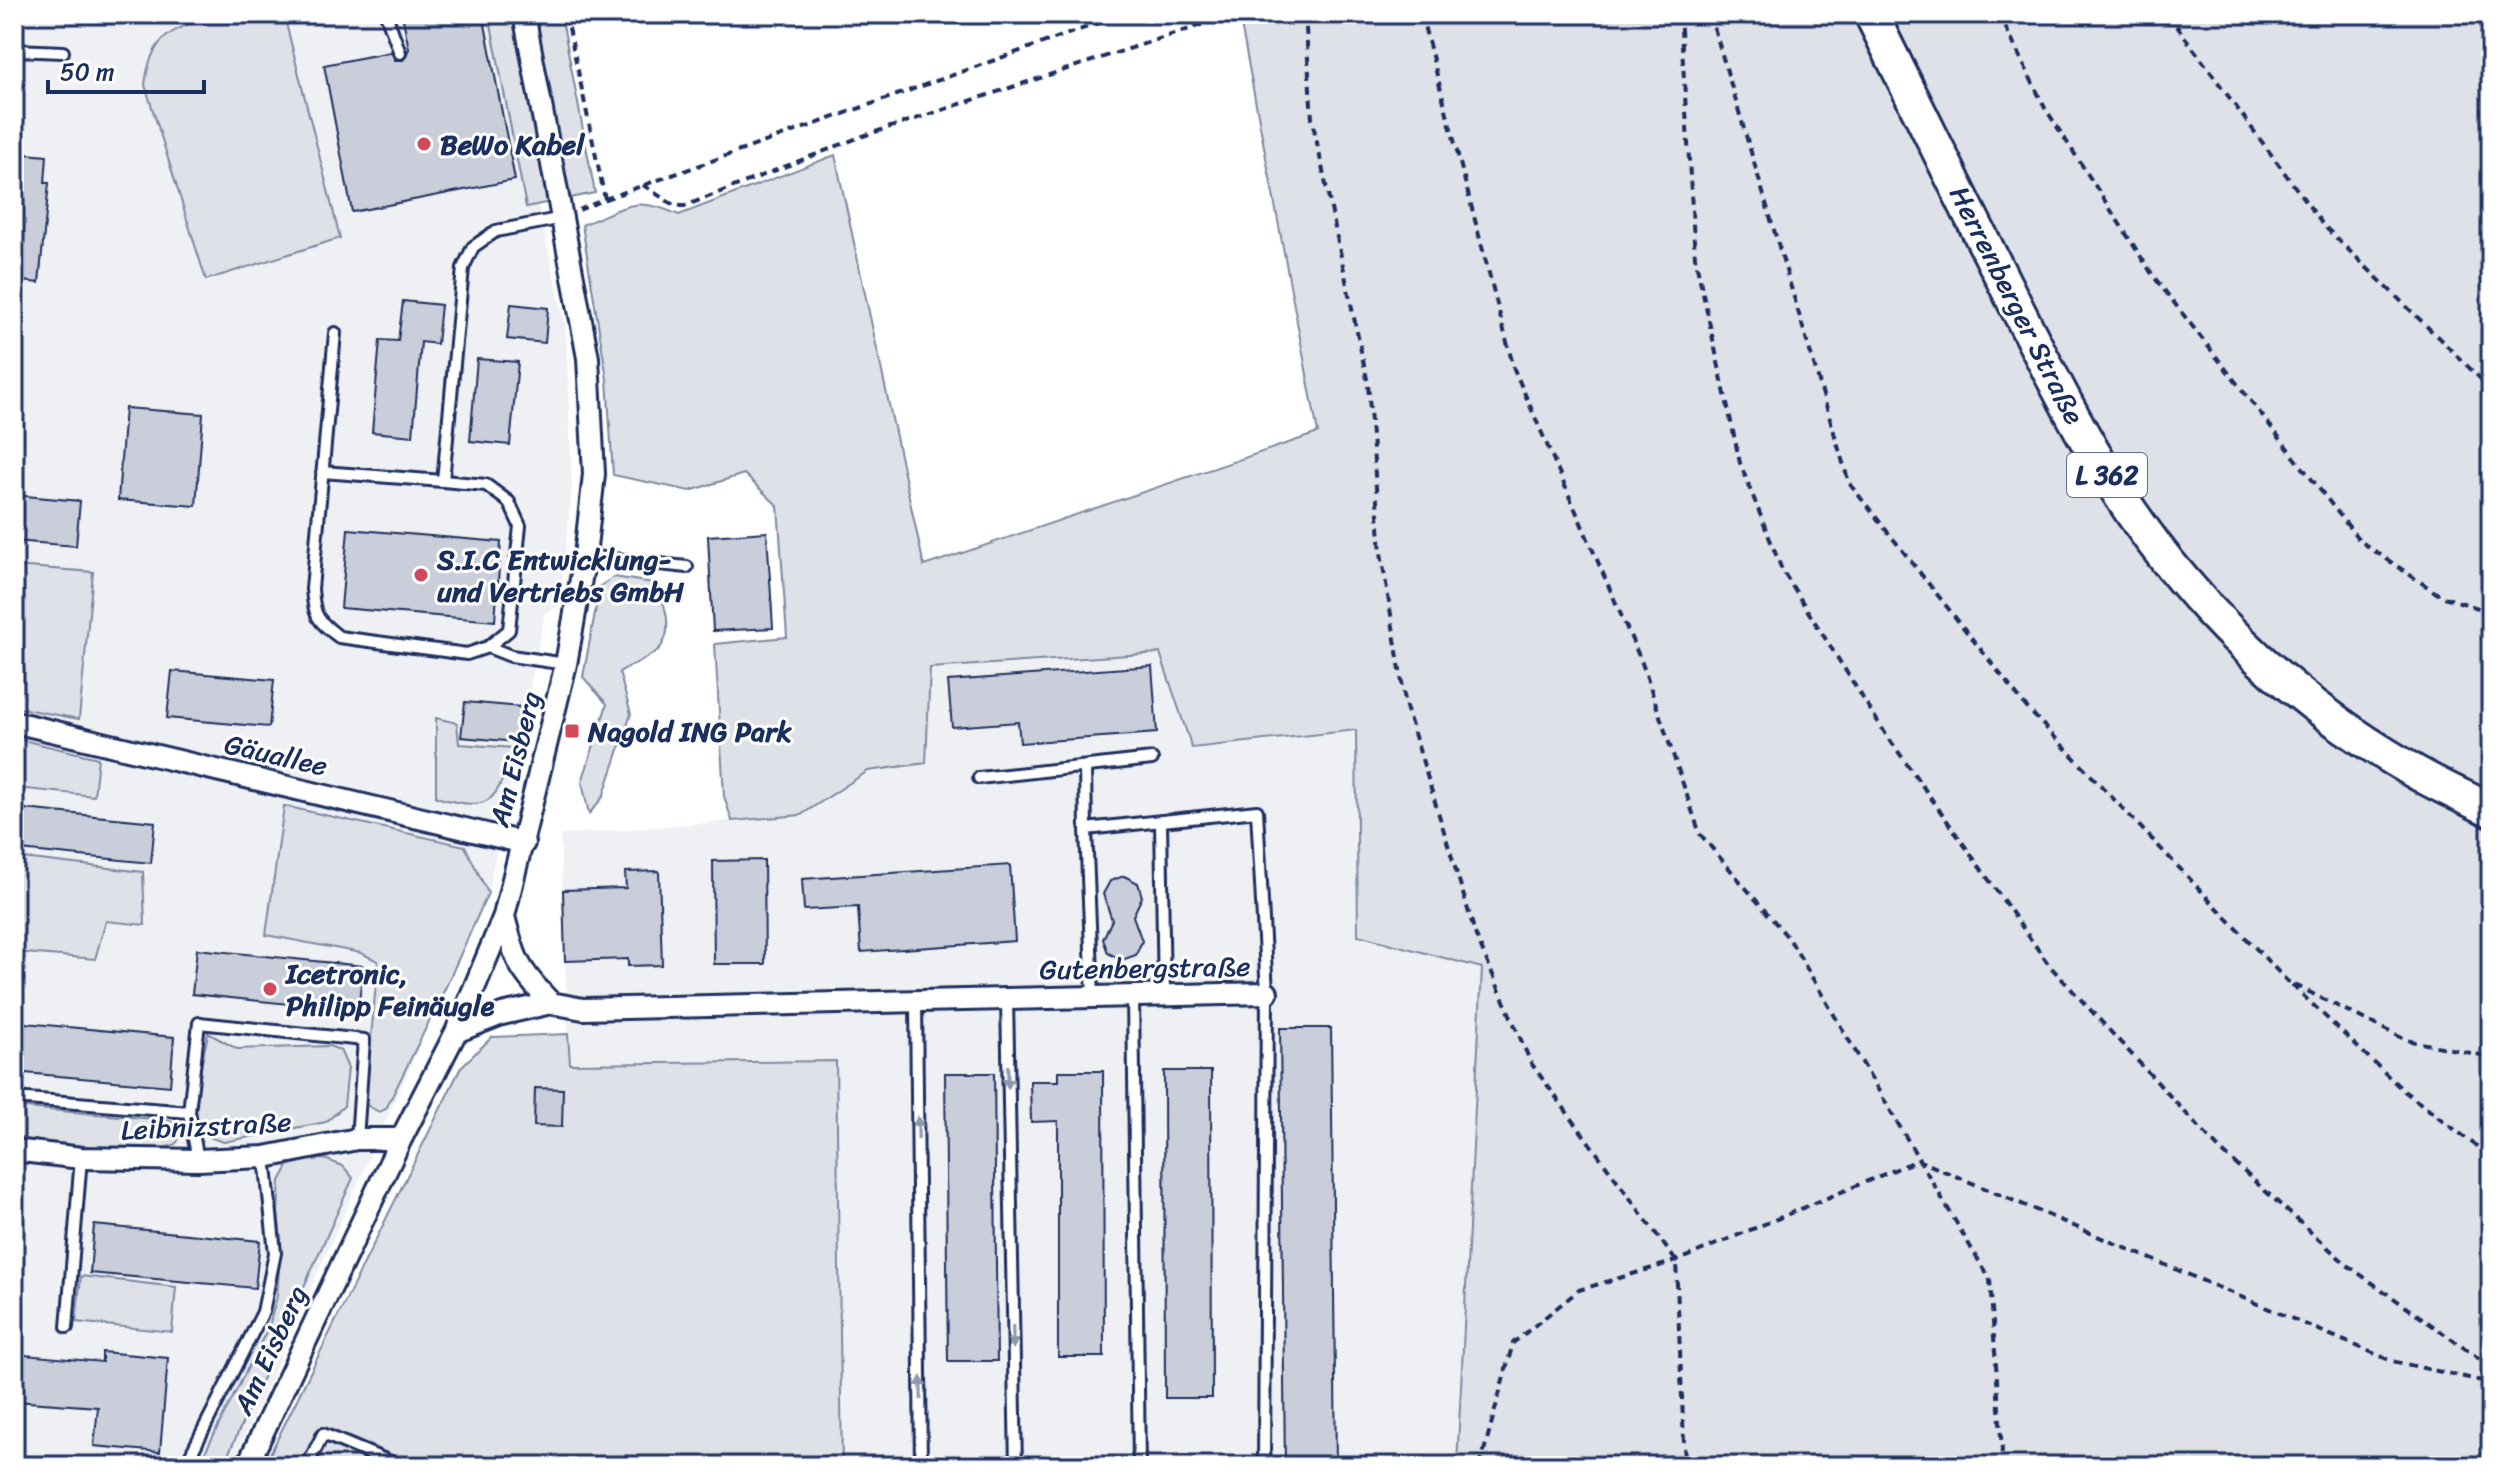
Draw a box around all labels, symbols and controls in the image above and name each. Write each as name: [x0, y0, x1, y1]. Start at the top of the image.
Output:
scale bar: [48, 44, 204, 94]
text: 50 m: [60, 51, 115, 93]
place label: BeWo Kabel: [440, 120, 585, 169]
marker: BeWo Kabel: [415, 135, 433, 153]
street label: Herrenberger Straße: [1936, 177, 2098, 433]
road number: L 362: [2067, 453, 2147, 497]
place label: S.I.C Entwicklung- und Vertriebs GmbH: [436, 535, 684, 616]
marker: S.I.C Entwicklung- und Vertriebs GmbH: [412, 566, 430, 584]
street label: Am Eisberg: [474, 686, 555, 833]
place label: Nagold ING Park: [587, 707, 793, 756]
street label: Gäuallee: [220, 719, 332, 791]
marker: Nagold ING Park: [563, 722, 581, 740]
street label: Gutenbergstraße: [1039, 942, 1251, 994]
place label: Icetronic, Philipp Feinäugle: [284, 949, 495, 1030]
marker: Icetronic, Philipp Feinäugle: [261, 980, 279, 998]
one-way arrow: [1002, 1065, 1015, 1090]
street label: Leibnizstraße: [119, 1097, 293, 1155]
one-way arrow: [911, 1115, 924, 1140]
street label: Am Eisberg: [218, 1277, 321, 1424]
one-way arrow: [1007, 1325, 1020, 1350]
one-way arrow: [914, 1375, 927, 1400]

